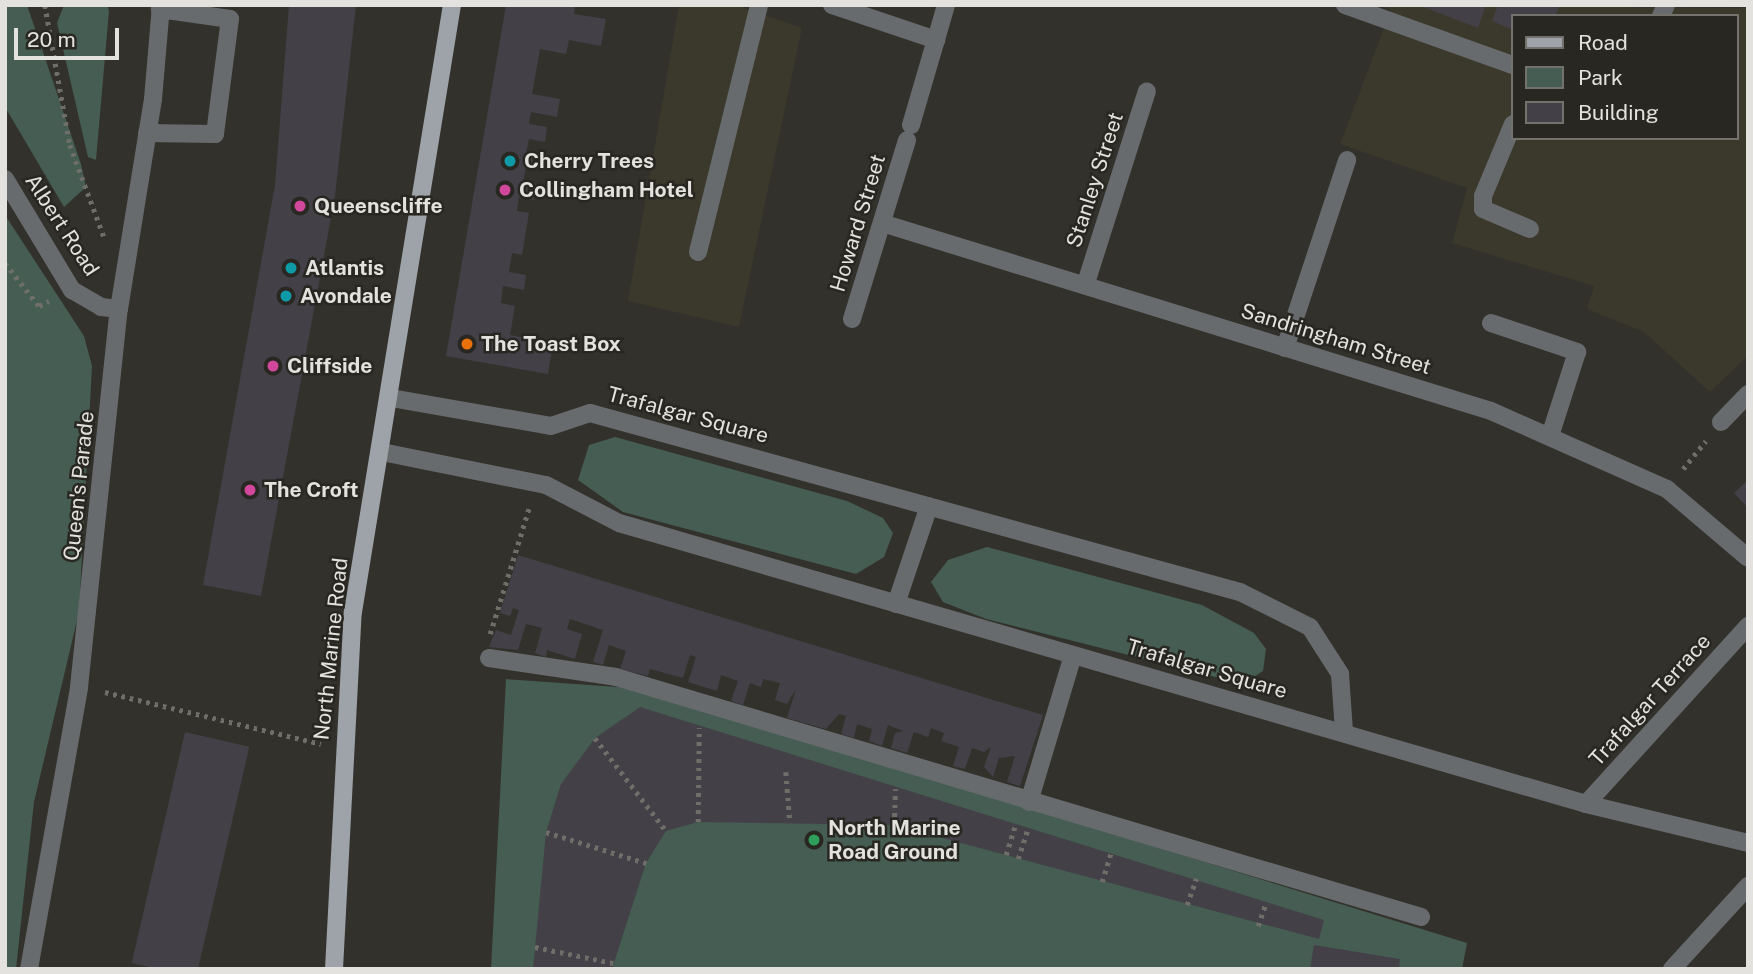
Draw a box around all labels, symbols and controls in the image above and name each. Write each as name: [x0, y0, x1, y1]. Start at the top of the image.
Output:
scale bar: [18, 14, 122, 58]
legend: [1512, 14, 1739, 140]
text: 20 m: [27, 27, 76, 52]
text: Road: [1578, 30, 1628, 55]
text: Park: [1578, 65, 1623, 90]
text: Building: [1578, 100, 1659, 125]
street label: Stanley Street: [1061, 109, 1129, 251]
place label: Cherry Trees: [524, 148, 654, 174]
street label: Howard Street: [825, 151, 891, 295]
marker: Cherry Trees: [502, 153, 518, 169]
street label: Albert Road: [20, 169, 104, 281]
place label: Collingham Hotel: [519, 177, 694, 203]
marker: Collingham Hotel: [497, 182, 513, 198]
place label: Queenscliffe: [314, 193, 443, 219]
marker: Queenscliffe: [292, 198, 308, 214]
place label: Atlantis: [305, 255, 384, 281]
marker: Atlantis: [283, 260, 299, 276]
place label: Avondale: [300, 283, 392, 309]
marker: Avondale: [278, 288, 294, 304]
street label: Sandringham Street: [1238, 298, 1434, 380]
place label: The Toast Box: [481, 331, 621, 357]
marker: The Toast Box: [459, 336, 475, 352]
place label: Cliffside: [287, 353, 372, 379]
marker: Cliffside: [265, 358, 281, 374]
street label: Trafalgar Square: [605, 381, 771, 449]
street label: Queen's Parade: [59, 410, 99, 562]
place label: The Croft: [264, 477, 359, 503]
marker: The Croft: [242, 482, 258, 498]
street label: North Marine Road: [309, 556, 353, 742]
street label: Trafalgar Terrace: [1584, 629, 1716, 771]
street label: Trafalgar Square: [1124, 634, 1290, 704]
place label: North Marine Road Ground: [828, 815, 961, 865]
marker: North Marine Road Ground: [806, 832, 822, 848]

